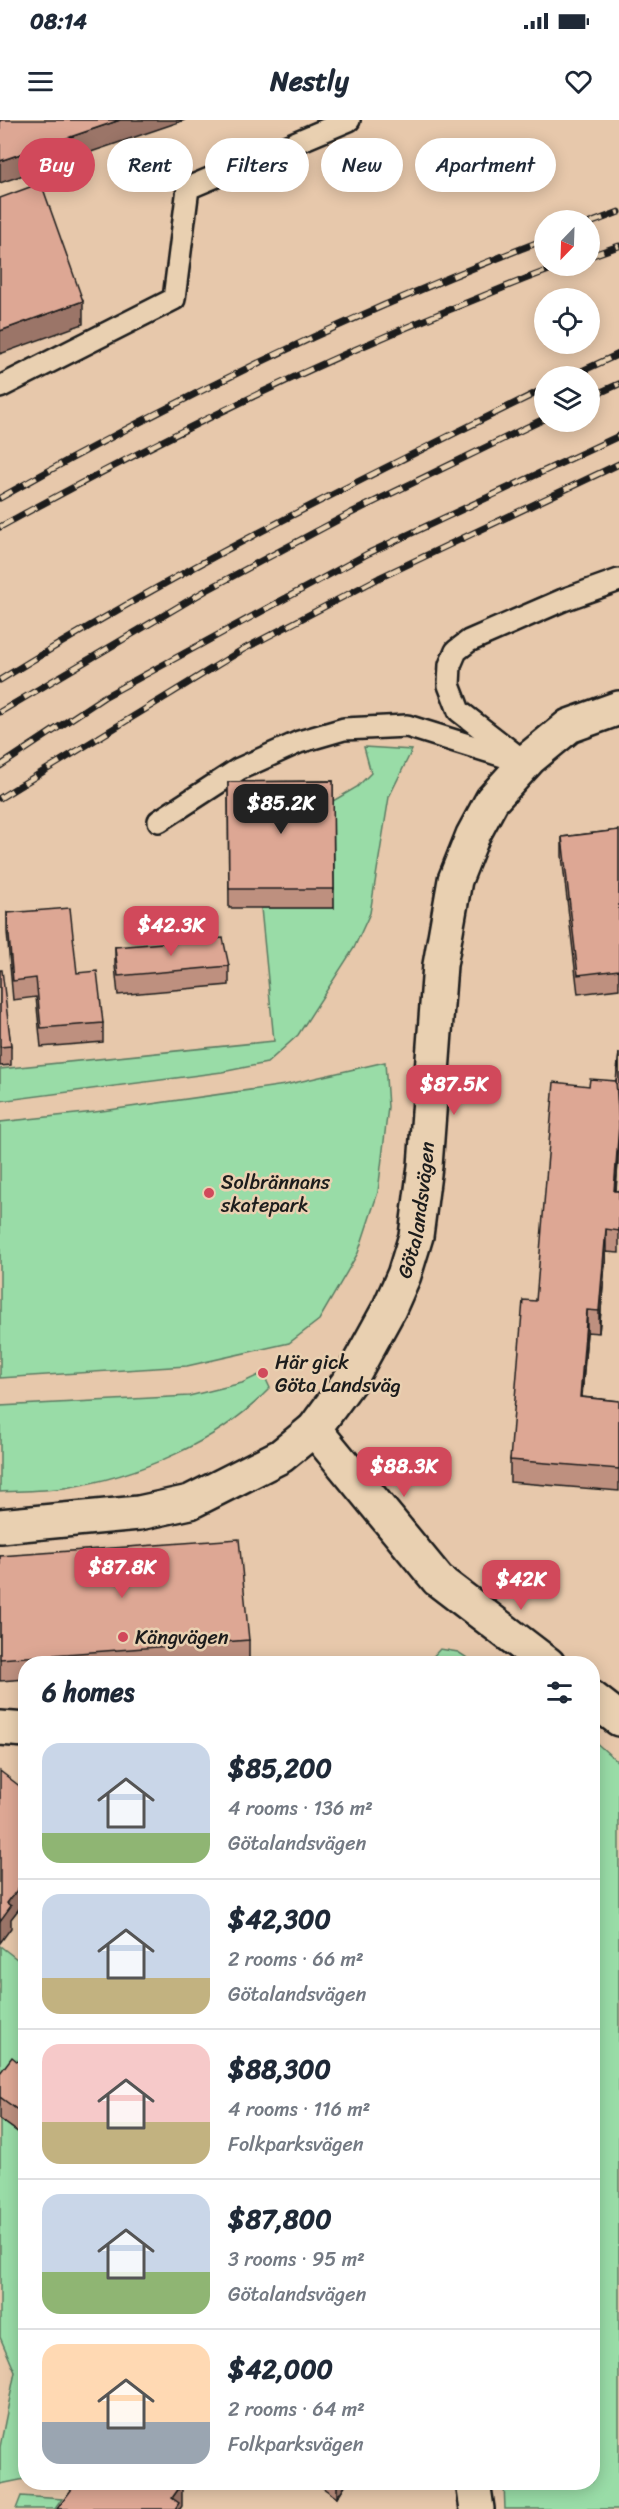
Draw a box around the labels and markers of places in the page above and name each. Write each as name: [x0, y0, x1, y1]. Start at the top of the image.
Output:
pin: $85.2K: [232, 784, 330, 835]
pin: $42.3K: [122, 906, 220, 957]
pin: $87.5K: [405, 1065, 503, 1116]
place label: Solbrännans skatepark: [220, 1165, 331, 1223]
marker: Solbrännans skatepark: [202, 1186, 216, 1200]
place label: Här gick Göta Landsväg: [275, 1345, 401, 1403]
marker: Här gick Göta Landsväg: [256, 1366, 270, 1380]
pin: $88.3K: [355, 1447, 453, 1498]
pin: $87.8K: [73, 1548, 171, 1599]
pin: $42K: [485, 1560, 557, 1611]
place label: Kängvägen: [135, 1620, 229, 1655]
marker: Kängvägen: [116, 1630, 130, 1644]

